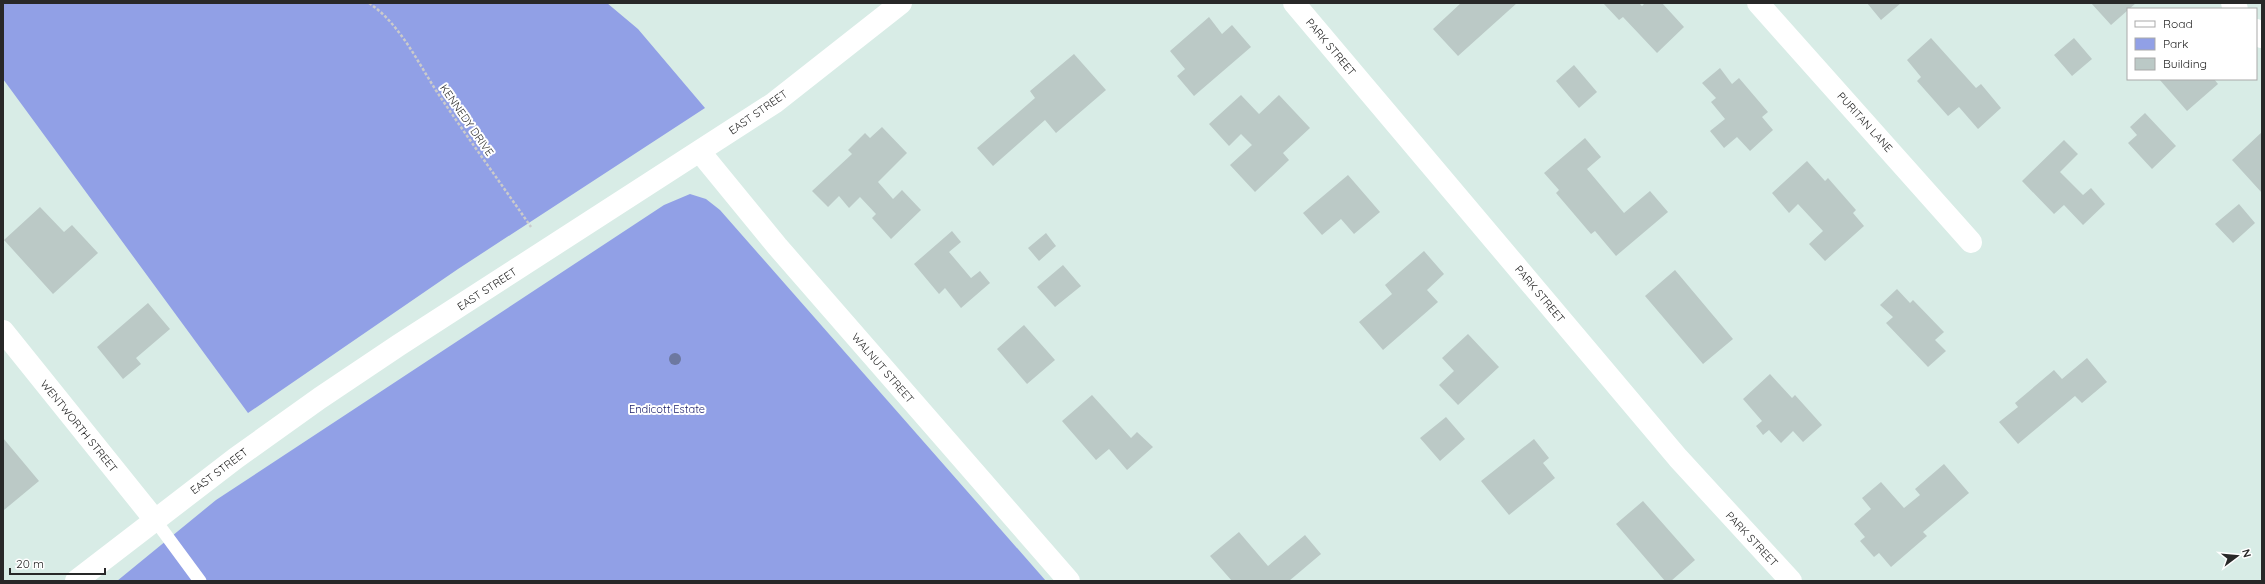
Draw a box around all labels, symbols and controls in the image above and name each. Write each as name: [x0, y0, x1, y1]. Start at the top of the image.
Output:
legend: [2127, 8, 2257, 80]
street label: PARK STREET: [1303, 16, 1359, 79]
text: Road: [2163, 16, 2193, 31]
text: Park: [2163, 36, 2188, 51]
text: Building: [2163, 56, 2207, 71]
street label: KENNEDY DRIVE: [437, 81, 497, 159]
street label: EAST STREET: [726, 86, 790, 137]
street label: PURITAN LANE: [1834, 89, 1896, 155]
street label: PARK STREET: [1512, 263, 1568, 326]
street label: EAST STREET: [454, 264, 520, 314]
street label: WALNUT STREET: [849, 330, 917, 406]
street label: WENTWORTH STREET: [37, 377, 121, 475]
park label: Endicott Estate: [629, 402, 705, 416]
street label: EAST STREET: [187, 445, 251, 497]
street label: PARK STREET: [1723, 508, 1781, 570]
north arrow: [2217, 536, 2257, 576]
text: N: [2239, 547, 2254, 559]
scale bar: [10, 550, 105, 576]
text: 20 m: [16, 556, 44, 571]

